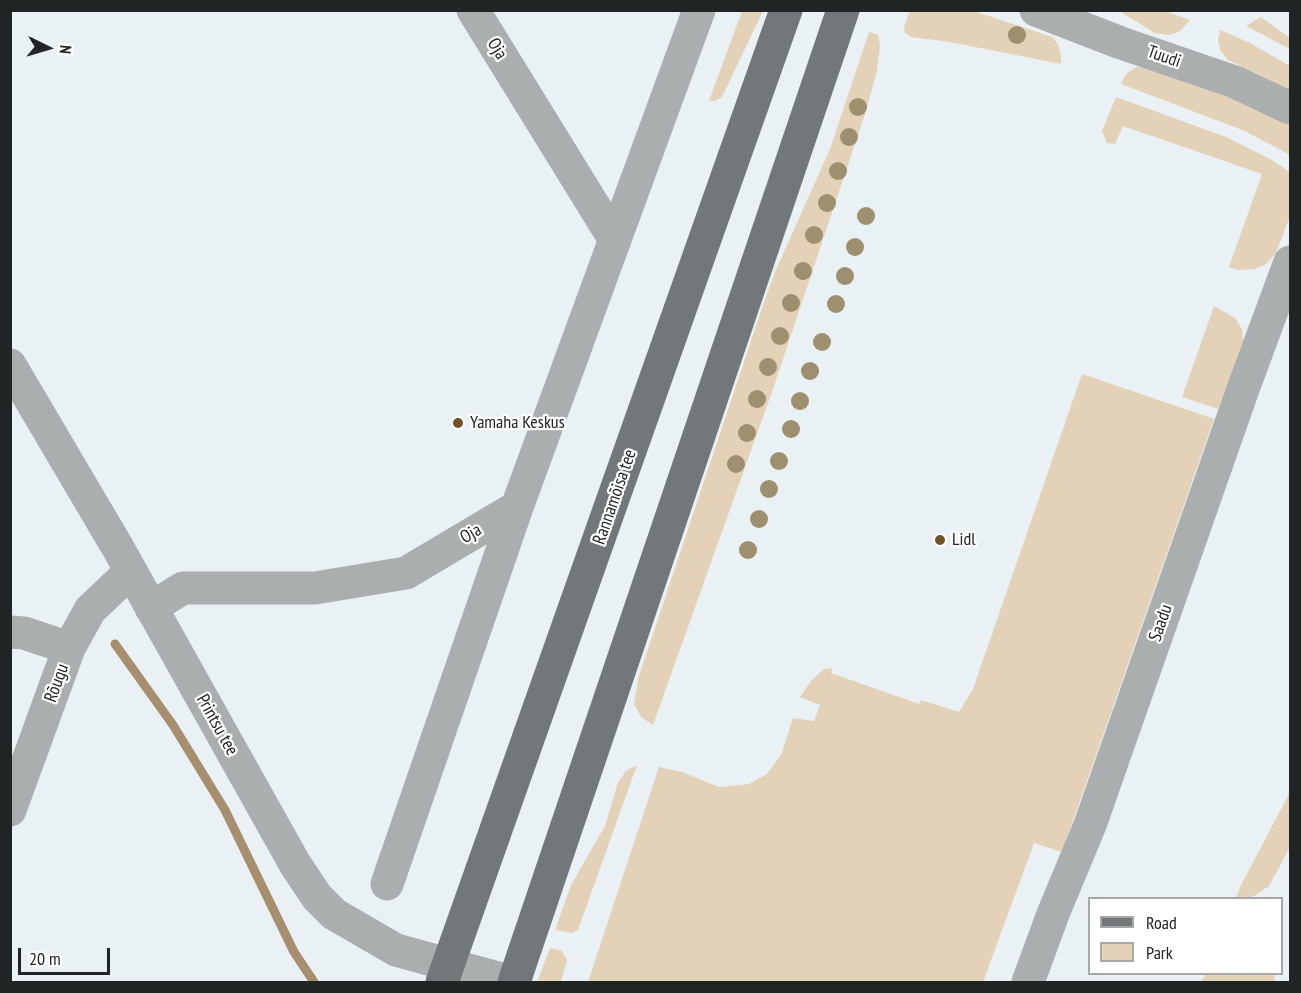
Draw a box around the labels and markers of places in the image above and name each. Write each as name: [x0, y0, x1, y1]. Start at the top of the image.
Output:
place label: Yamaha Keskus: [470, 412, 565, 434]
marker: Yamaha Keskus: [451, 416, 465, 430]
place label: Lidl: [952, 529, 975, 551]
marker: Lidl: [933, 533, 947, 547]

